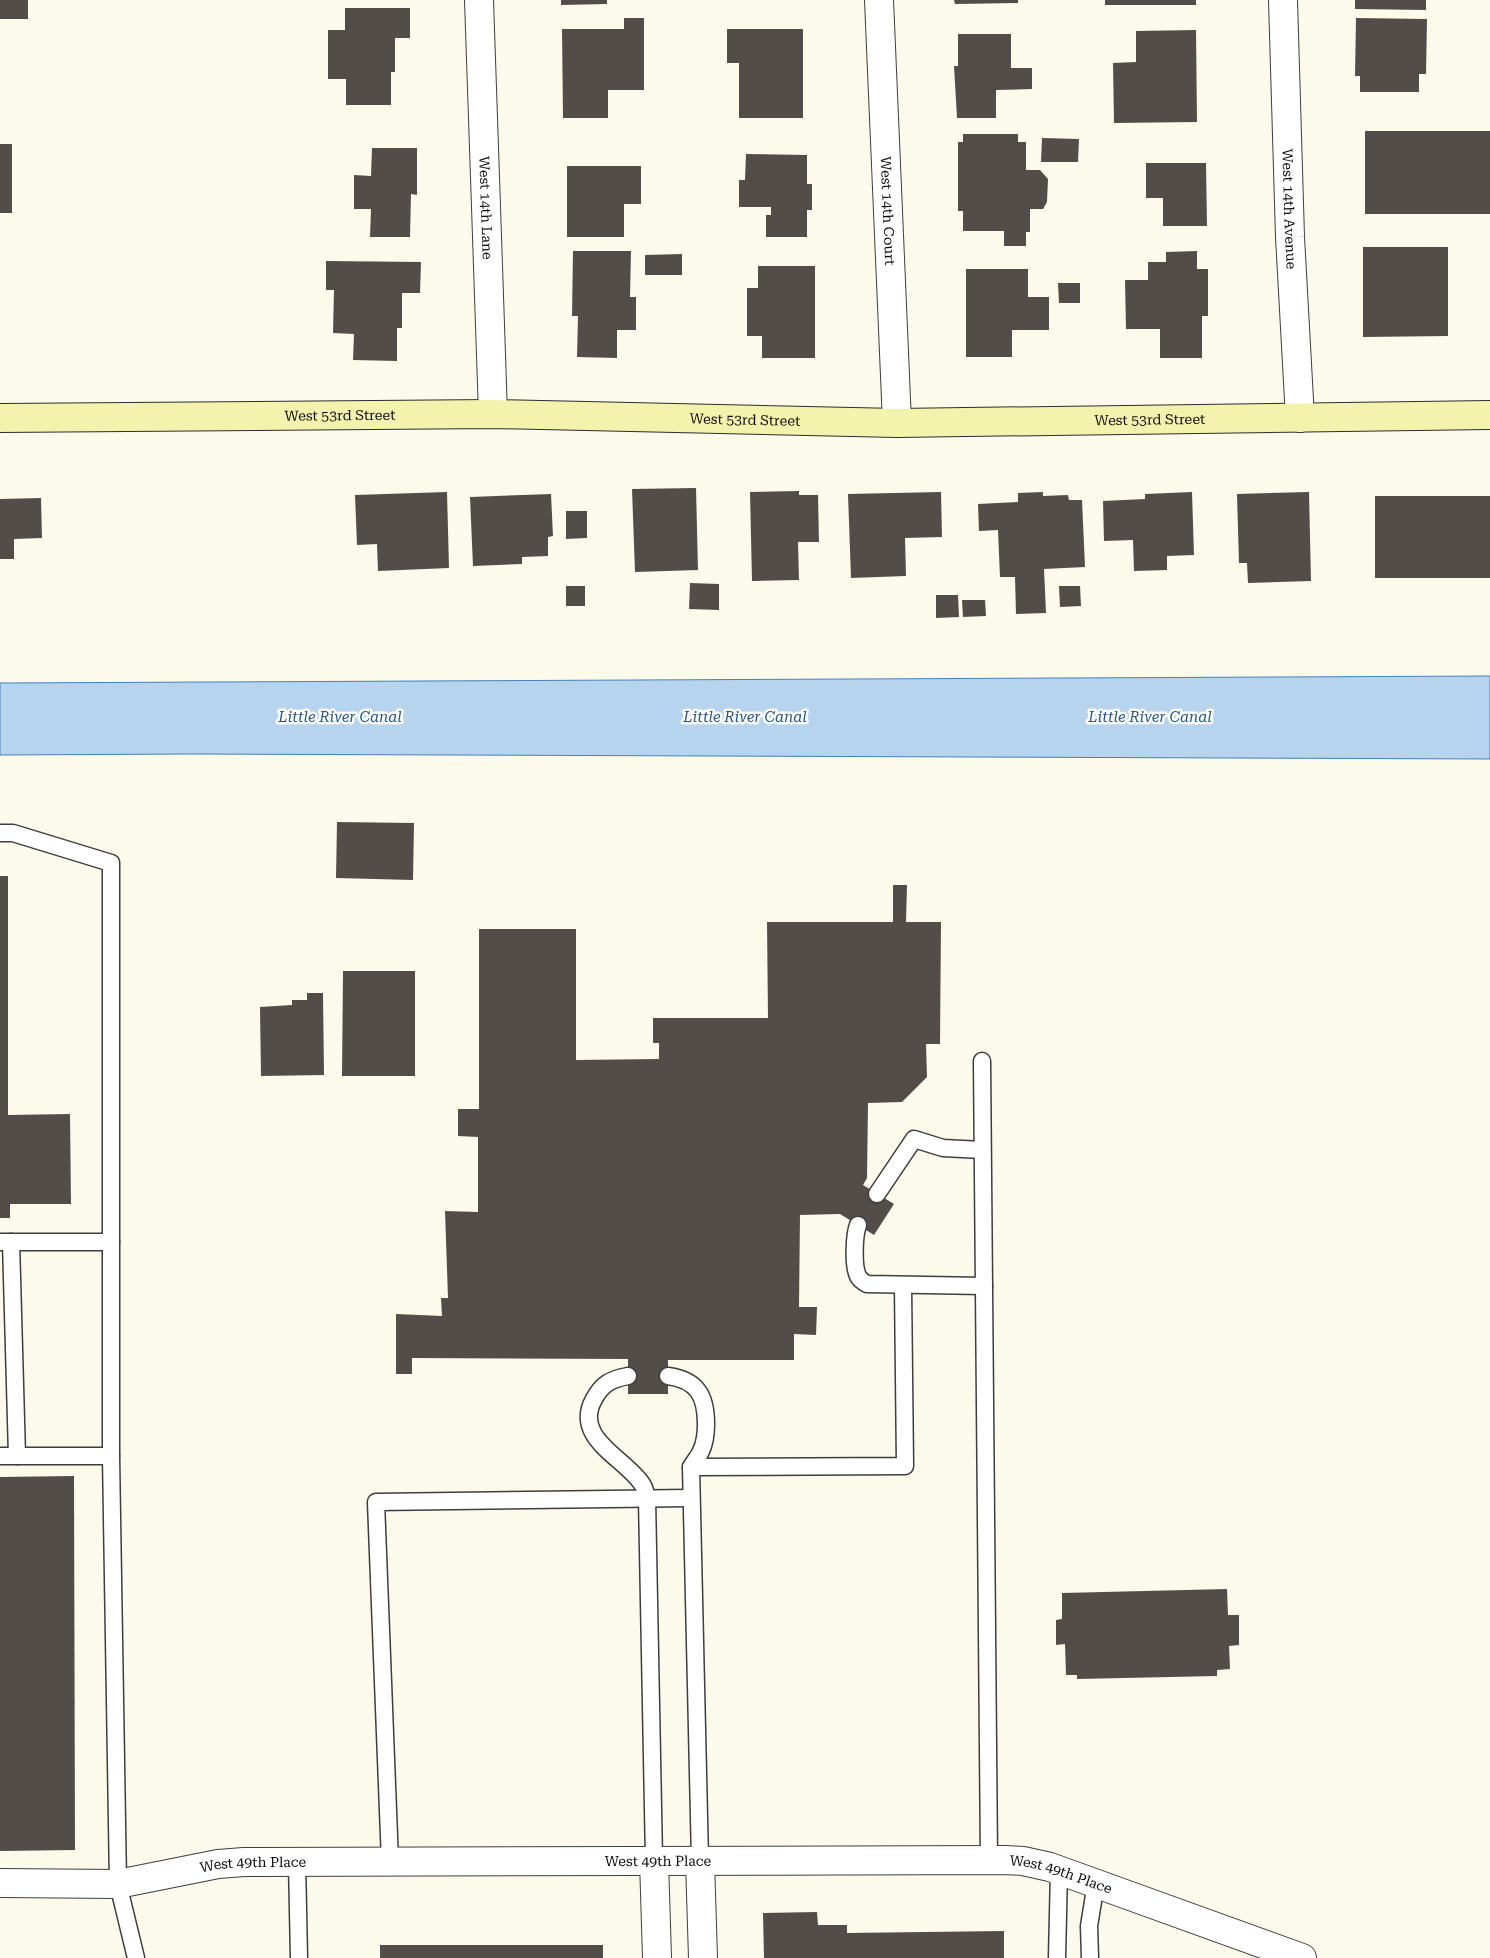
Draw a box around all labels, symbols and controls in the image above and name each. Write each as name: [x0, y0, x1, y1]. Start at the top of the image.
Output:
street label: West 14th Avenue: [1279, 148, 1300, 270]
street label: West 14th Lane: [476, 156, 496, 260]
street label: West 14th Court: [878, 156, 898, 266]
street label: West 53rd Street: [285, 407, 395, 424]
street label: West 53rd Street: [689, 410, 800, 429]
street label: West 53rd Street: [1094, 411, 1205, 428]
water label: Little River Canal: [277, 708, 402, 726]
water label: Little River Canal: [682, 708, 807, 726]
water label: Little River Canal: [1087, 708, 1212, 726]
street label: West 49th Place: [1009, 1852, 1115, 1897]
street label: West 49th Place: [605, 1853, 712, 1869]
street label: West 49th Place: [199, 1854, 307, 1875]

